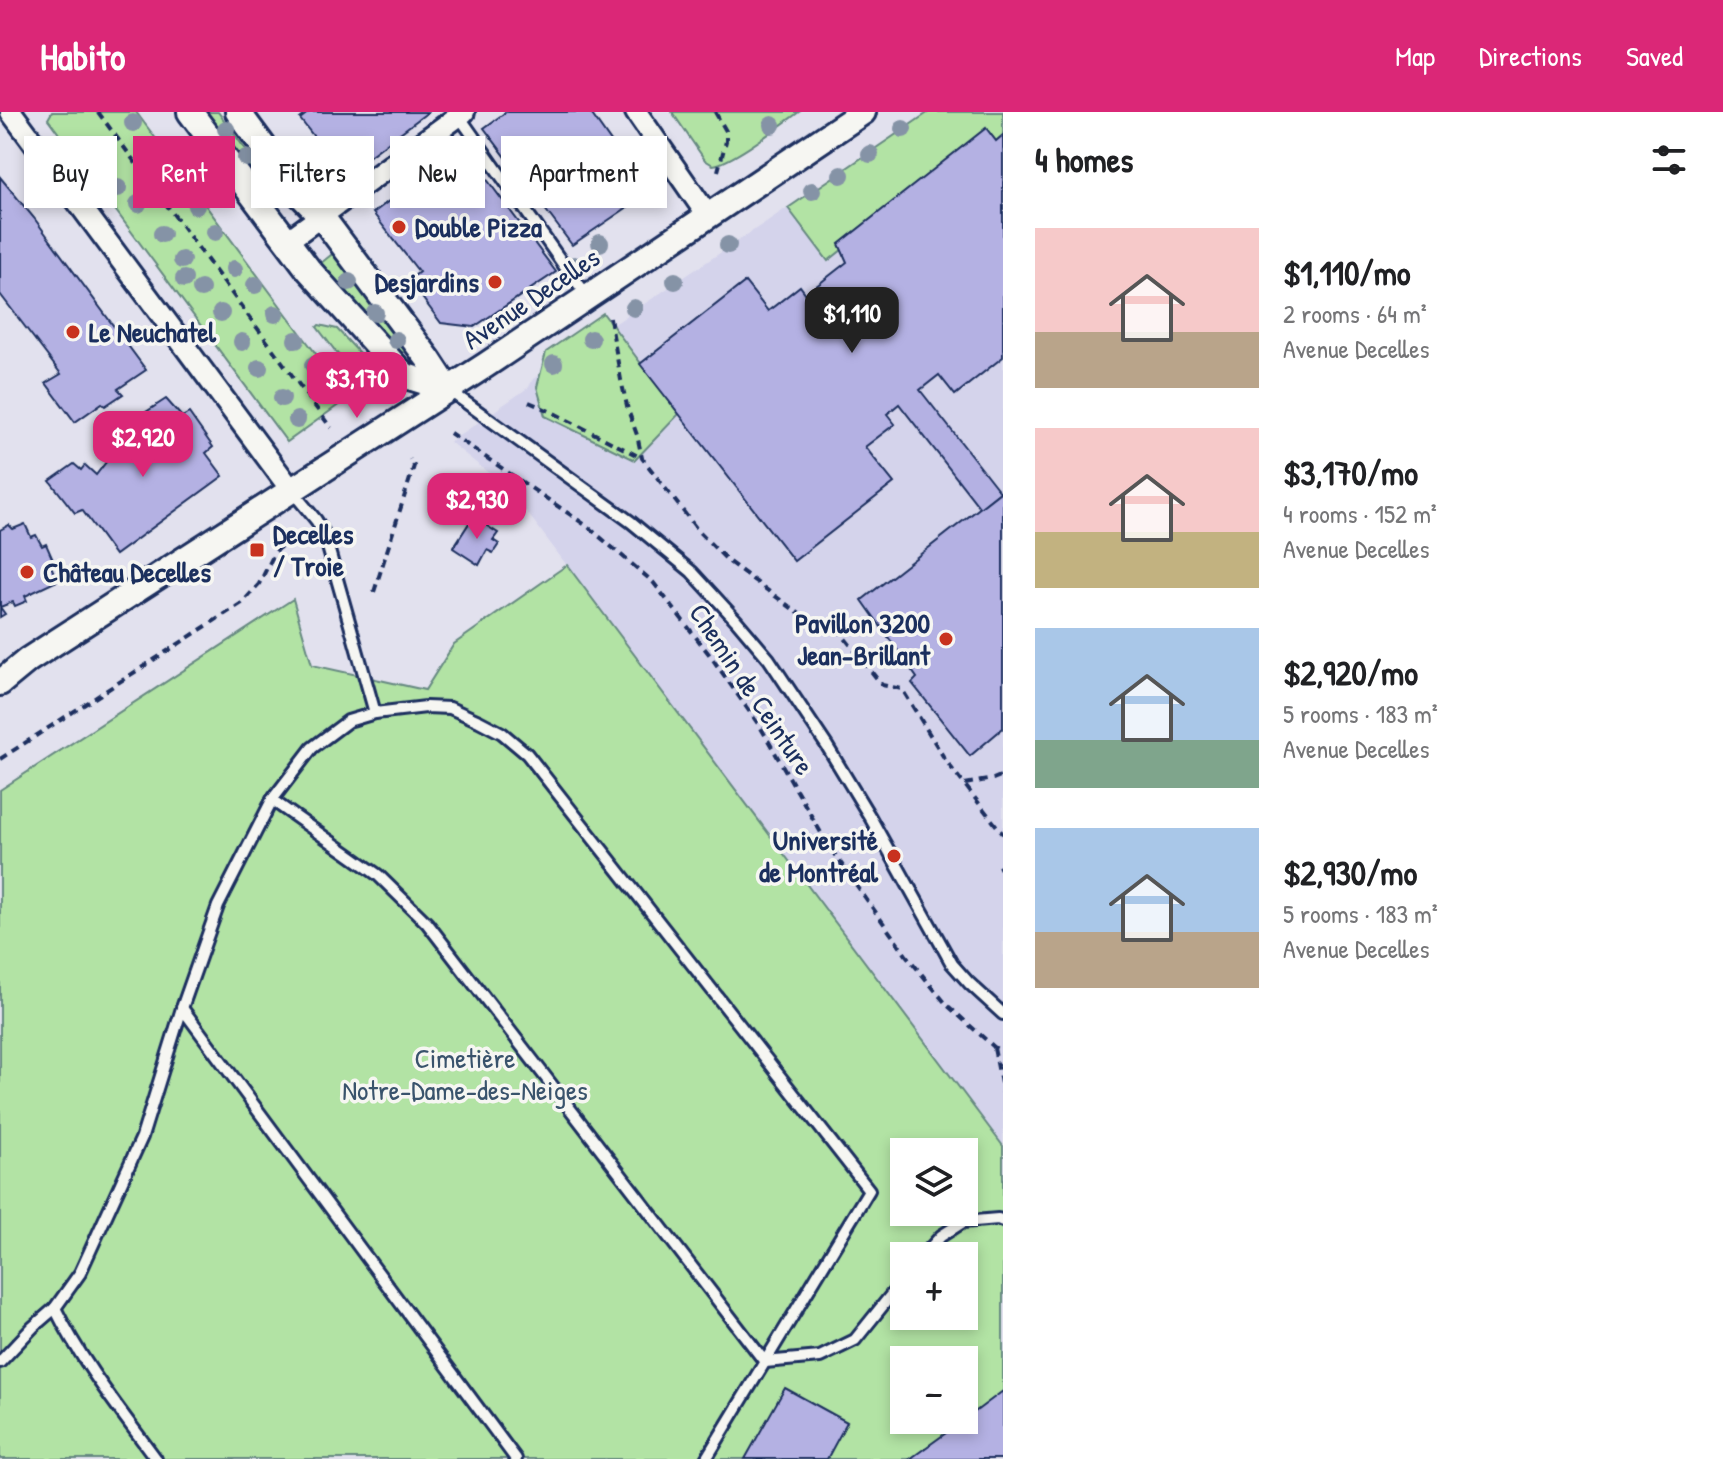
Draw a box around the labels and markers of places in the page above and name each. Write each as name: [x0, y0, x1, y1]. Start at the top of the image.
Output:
place label: Double Pizza: [415, 208, 542, 246]
marker: Double Pizza: [390, 218, 408, 236]
place label: Desjardins: [375, 263, 479, 301]
marker: Desjardins: [486, 273, 504, 291]
pin: $1,110: [787, 287, 917, 355]
place label: Le Neuchatel: [89, 313, 217, 351]
marker: Le Neuchatel: [64, 323, 82, 341]
pin: $3,170: [292, 352, 422, 420]
pin: $2,920: [78, 411, 208, 479]
pin: $2,930: [412, 473, 542, 541]
place label: Decelles / Troie: [273, 515, 354, 585]
marker: Decelles / Troie: [248, 541, 266, 559]
place label: Château Decelles: [43, 553, 211, 591]
marker: Château Decelles: [18, 563, 36, 581]
place label: Pavillon 3200 Jean-Brillant: [795, 604, 931, 674]
marker: Pavillon 3200 Jean-Brillant: [937, 630, 955, 648]
place label: Université de Montréal: [759, 821, 879, 891]
marker: Université de Montréal: [885, 847, 903, 865]

